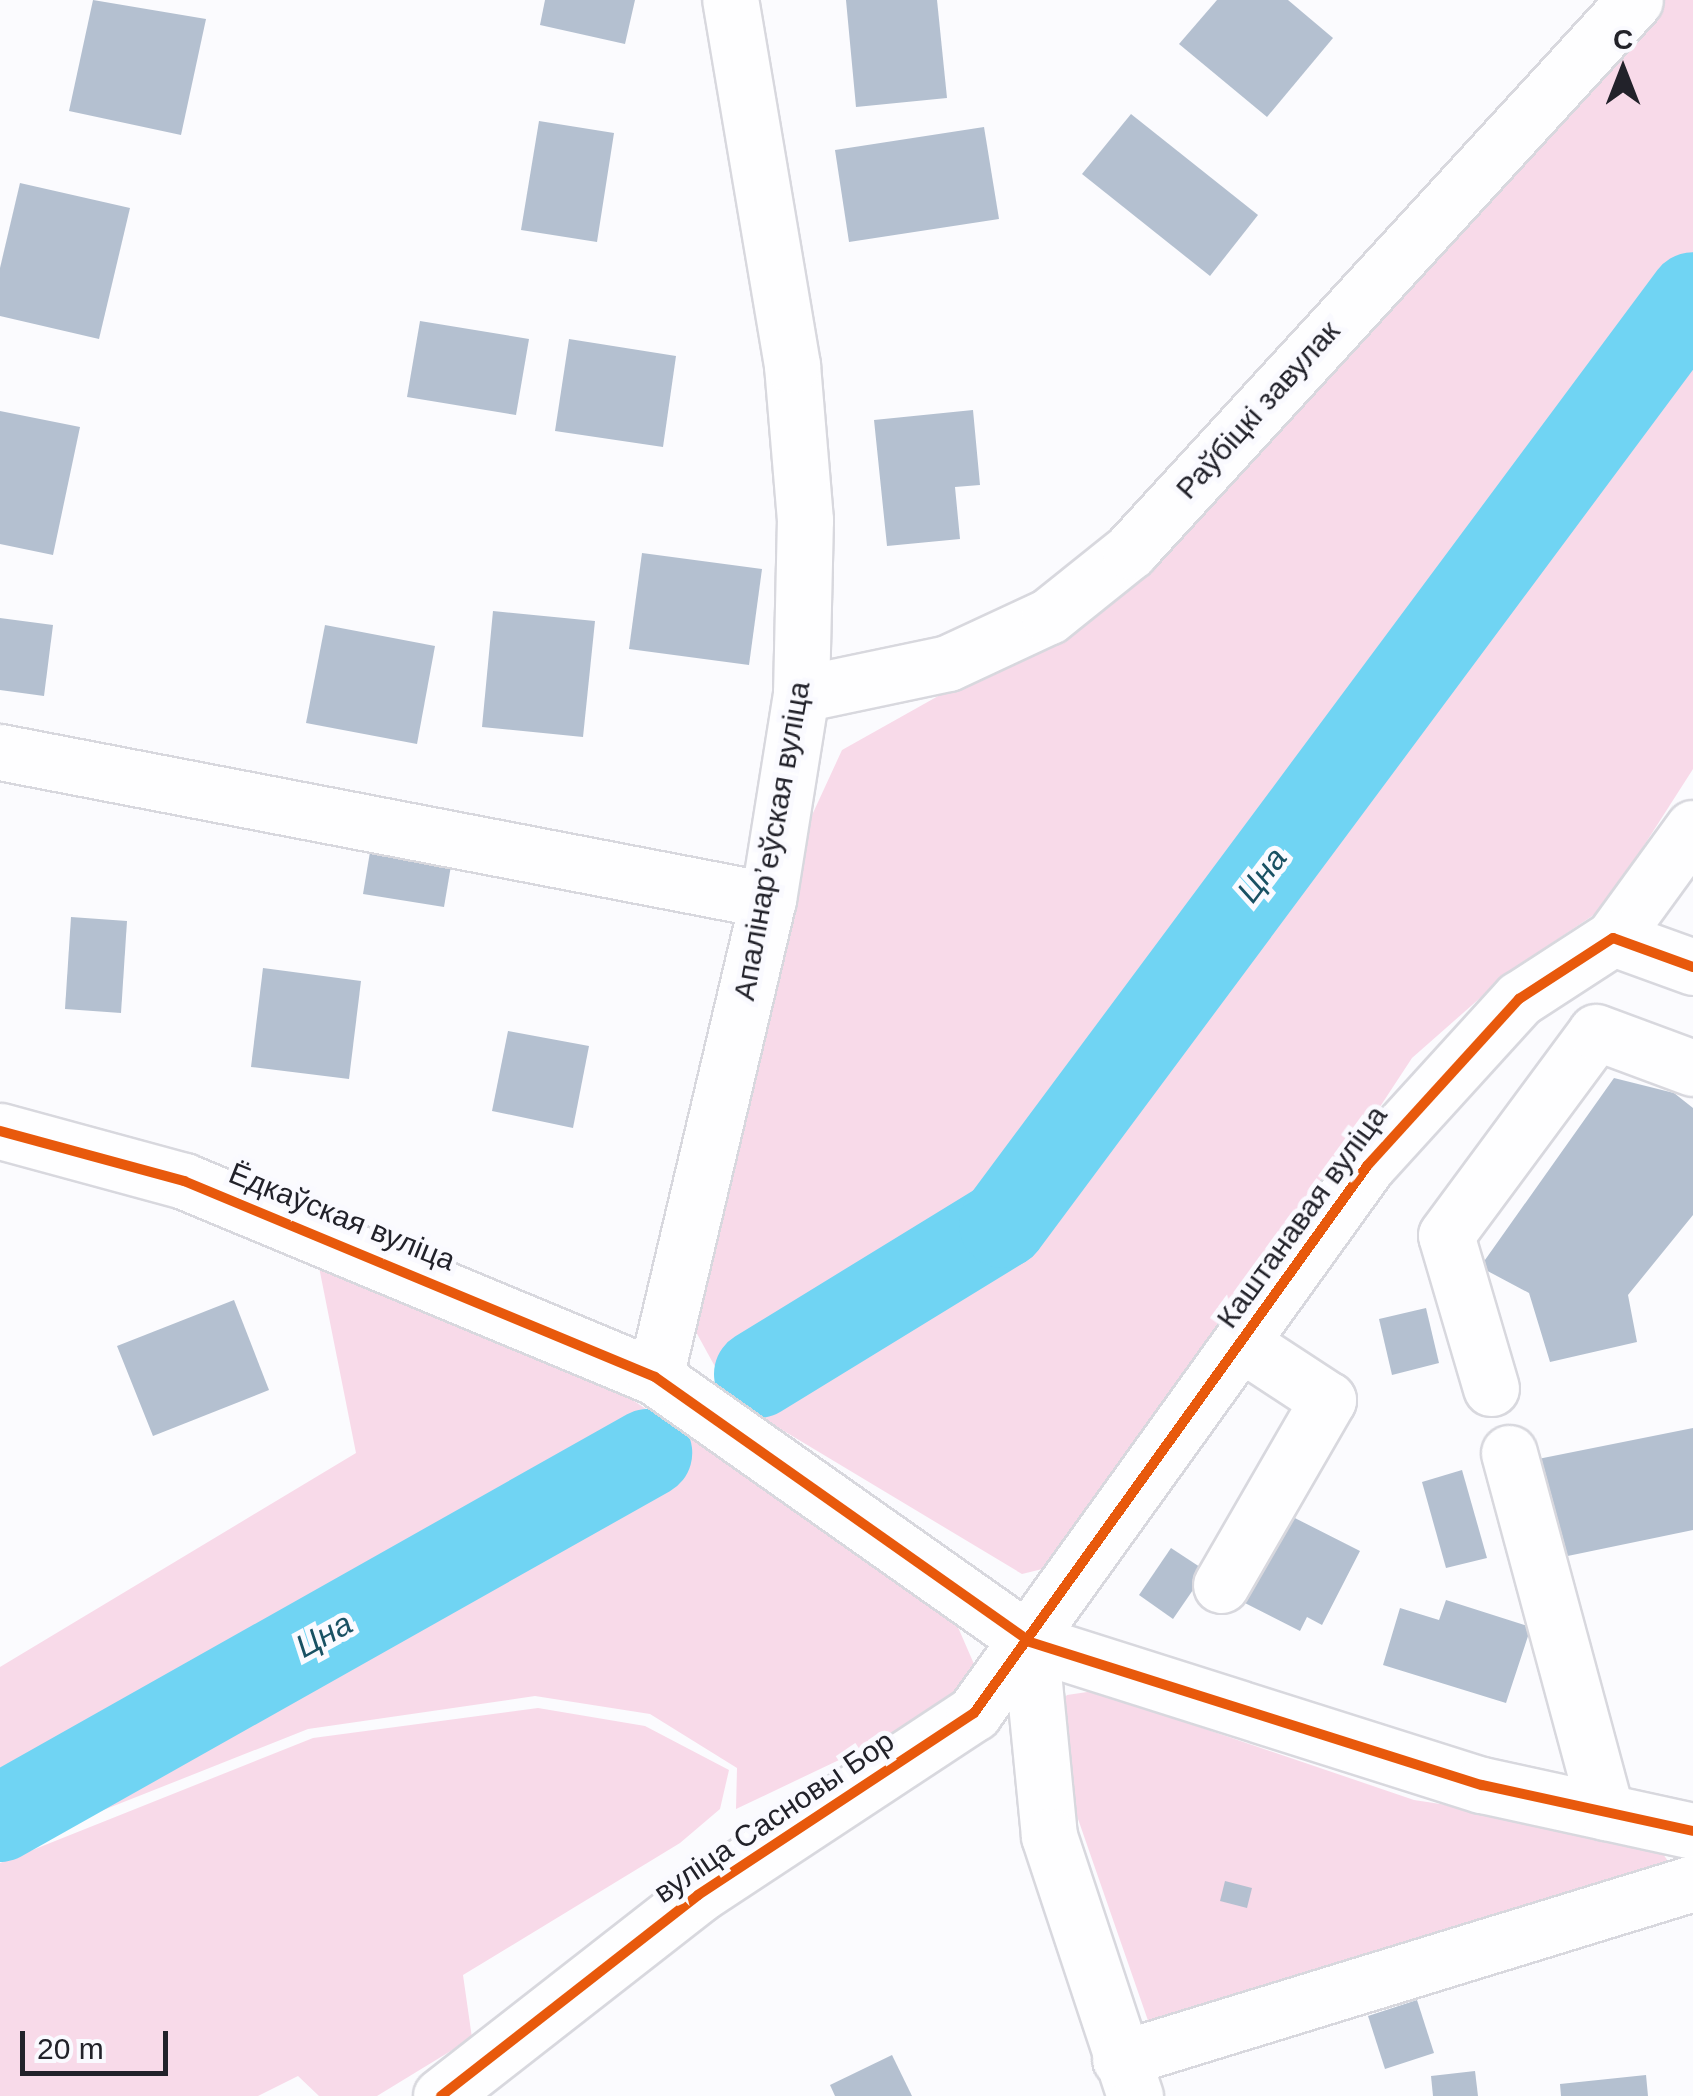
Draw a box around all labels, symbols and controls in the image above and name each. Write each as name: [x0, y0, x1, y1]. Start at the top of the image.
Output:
north arrow: [1573, 20, 1673, 120]
text: С: [1613, 24, 1633, 55]
street label: Раўбіцкі завулак: [1169, 314, 1347, 506]
street label: Апалінарʼеўская вуліца: [726, 679, 818, 1003]
water label: Цна: [1229, 840, 1295, 910]
street label: Каштанавая вуліца: [1209, 1099, 1395, 1335]
street label: Ёдкаўская вуліца: [224, 1155, 460, 1279]
water label: Цна: [289, 1604, 359, 1666]
street label: вуліца Сасновы Бор: [647, 1723, 901, 1911]
scale bar: [25, 2011, 172, 2073]
text: 20 m: [37, 2032, 104, 2065]

